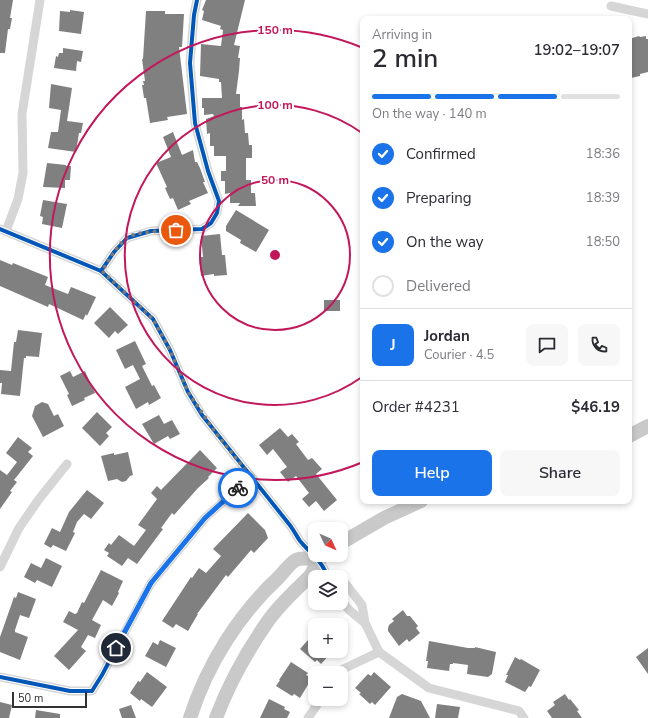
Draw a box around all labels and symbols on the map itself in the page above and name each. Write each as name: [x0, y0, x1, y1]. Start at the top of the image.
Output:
text: 150 m: [257, 22, 293, 38]
text: 100 m: [257, 97, 293, 113]
text: 50 m: [261, 172, 289, 188]
pin: [159, 213, 193, 247]
centre of rings: [268, 248, 282, 262]
courier: [218, 468, 258, 508]
north arrow: [308, 522, 348, 562]
pin: [99, 631, 133, 665]
scale bar: [12, 690, 87, 709]

